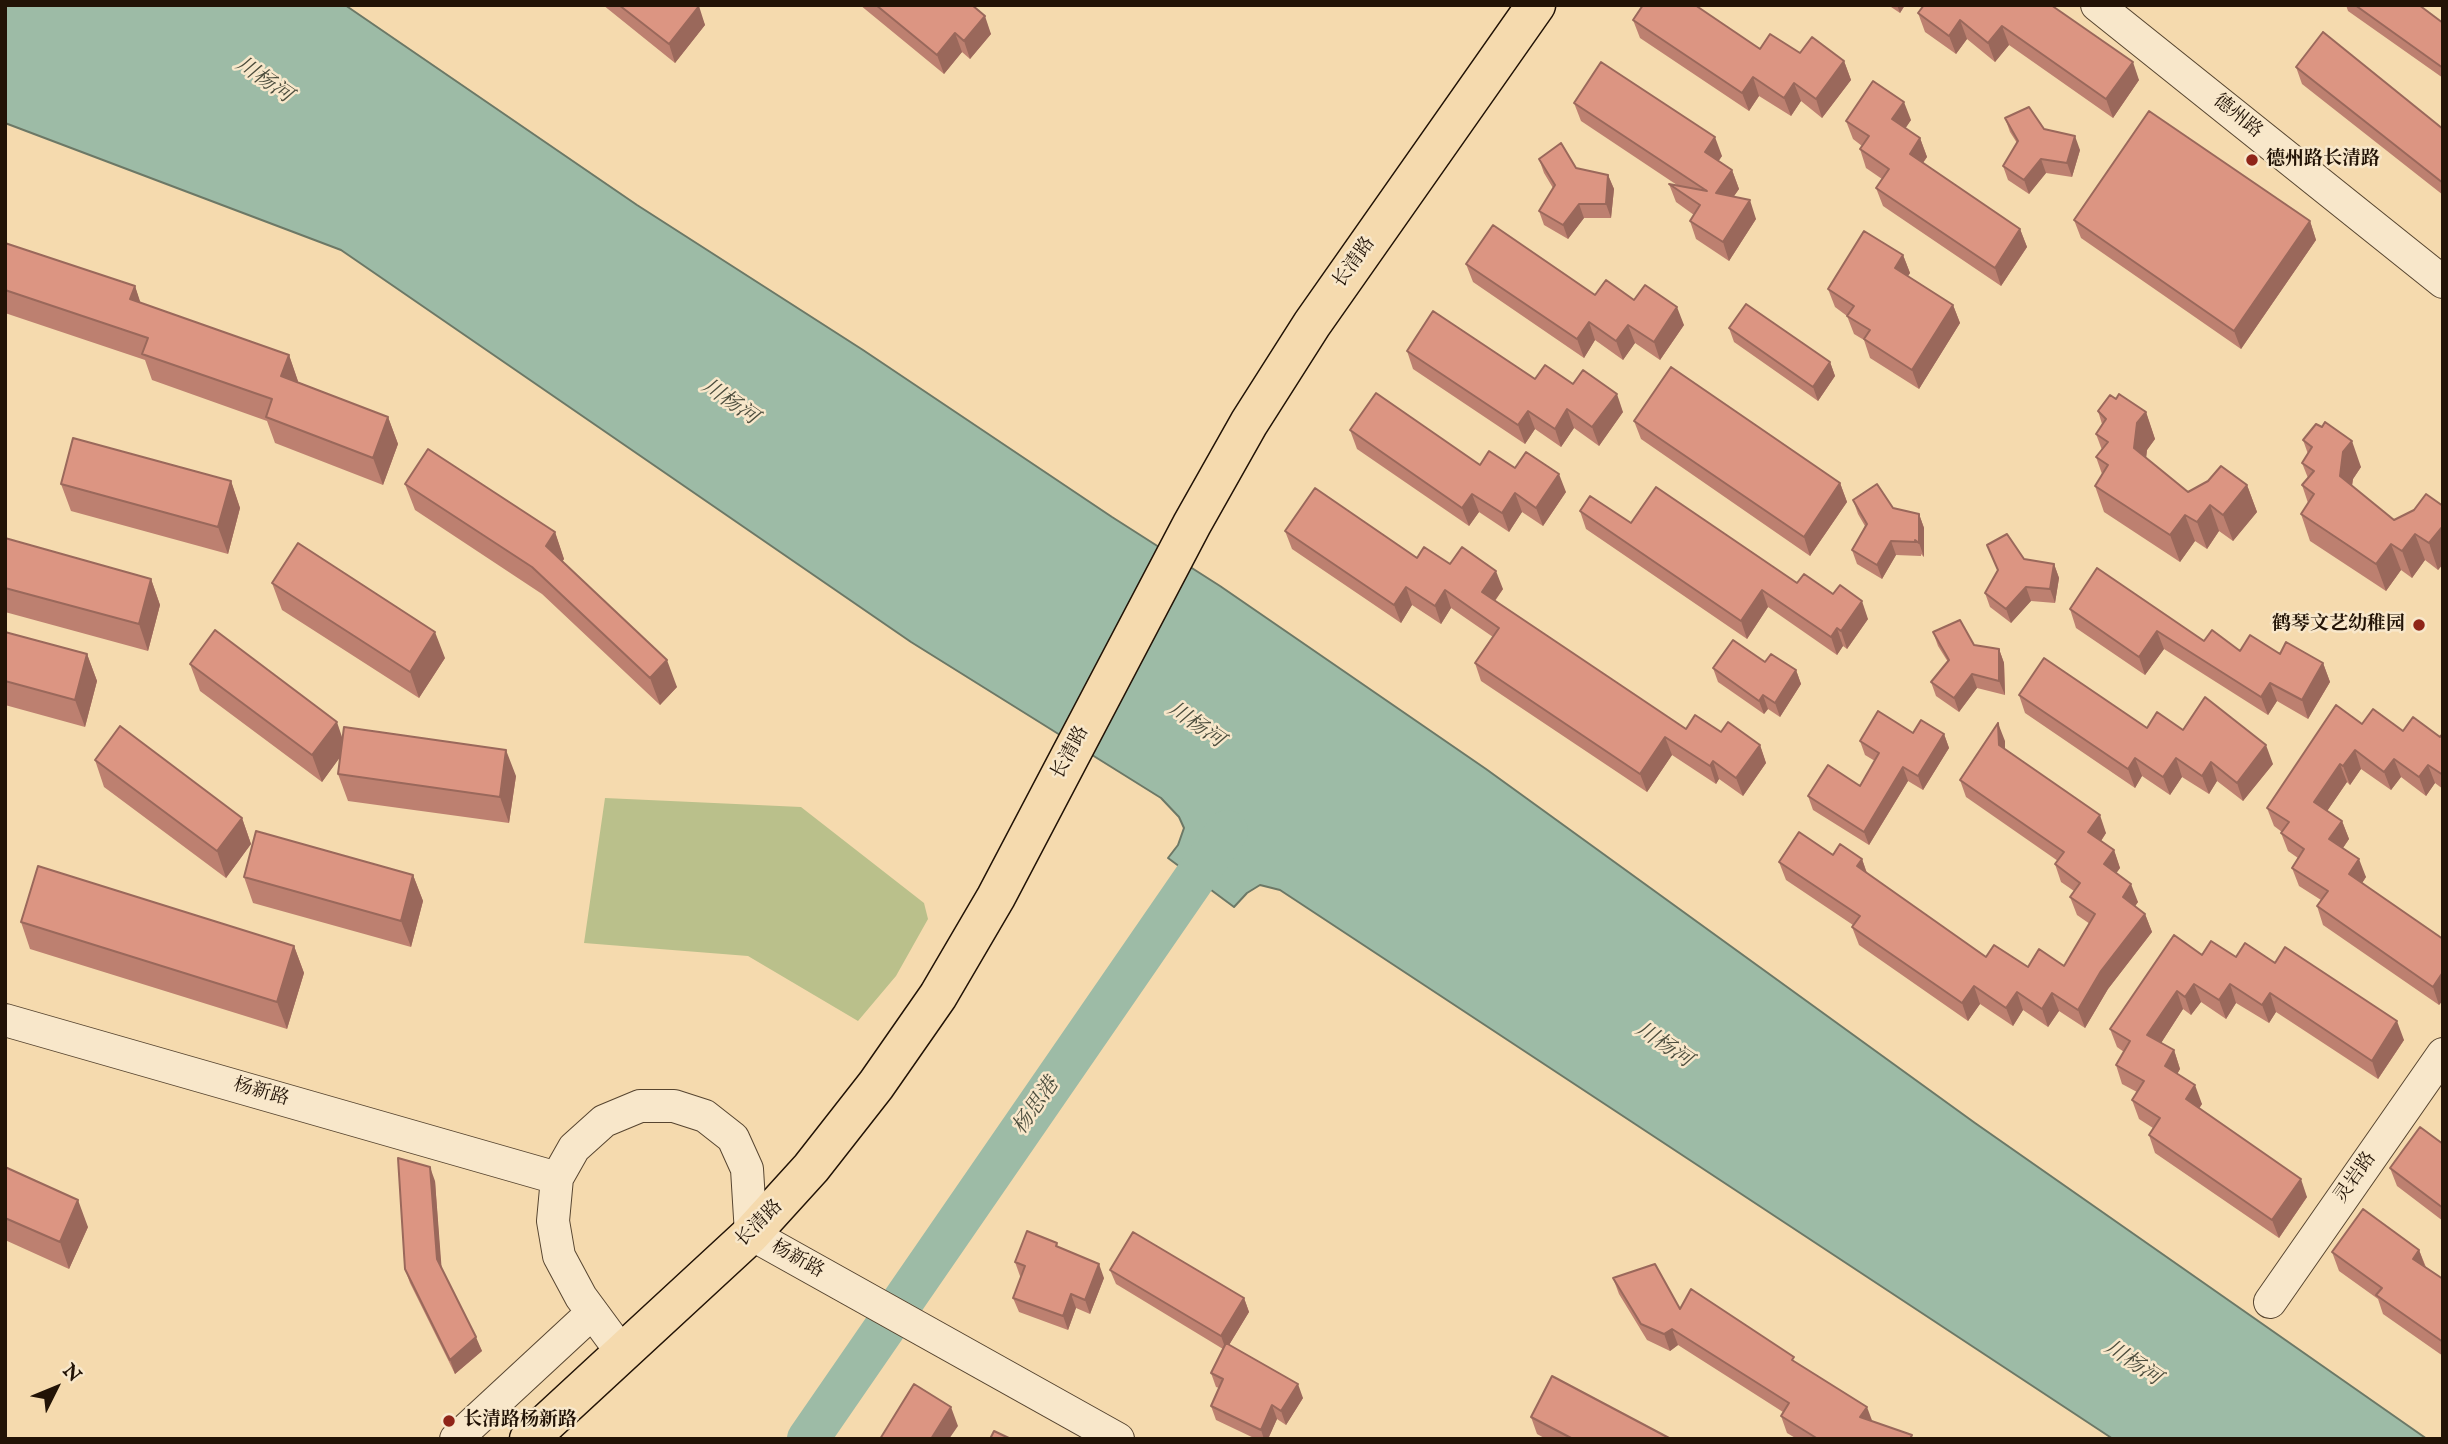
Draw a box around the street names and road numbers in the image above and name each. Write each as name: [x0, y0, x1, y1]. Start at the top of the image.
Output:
street label: 德州路: [2208, 90, 2266, 144]
street label: 长清路: [1329, 233, 1381, 293]
street label: 长清路: [1048, 722, 1094, 784]
street label: 杨新路: [230, 1074, 292, 1112]
street label: 灵岩路: [2330, 1148, 2382, 1208]
street label: 长清路: [732, 1196, 788, 1252]
street label: 杨新路: [767, 1236, 827, 1284]

